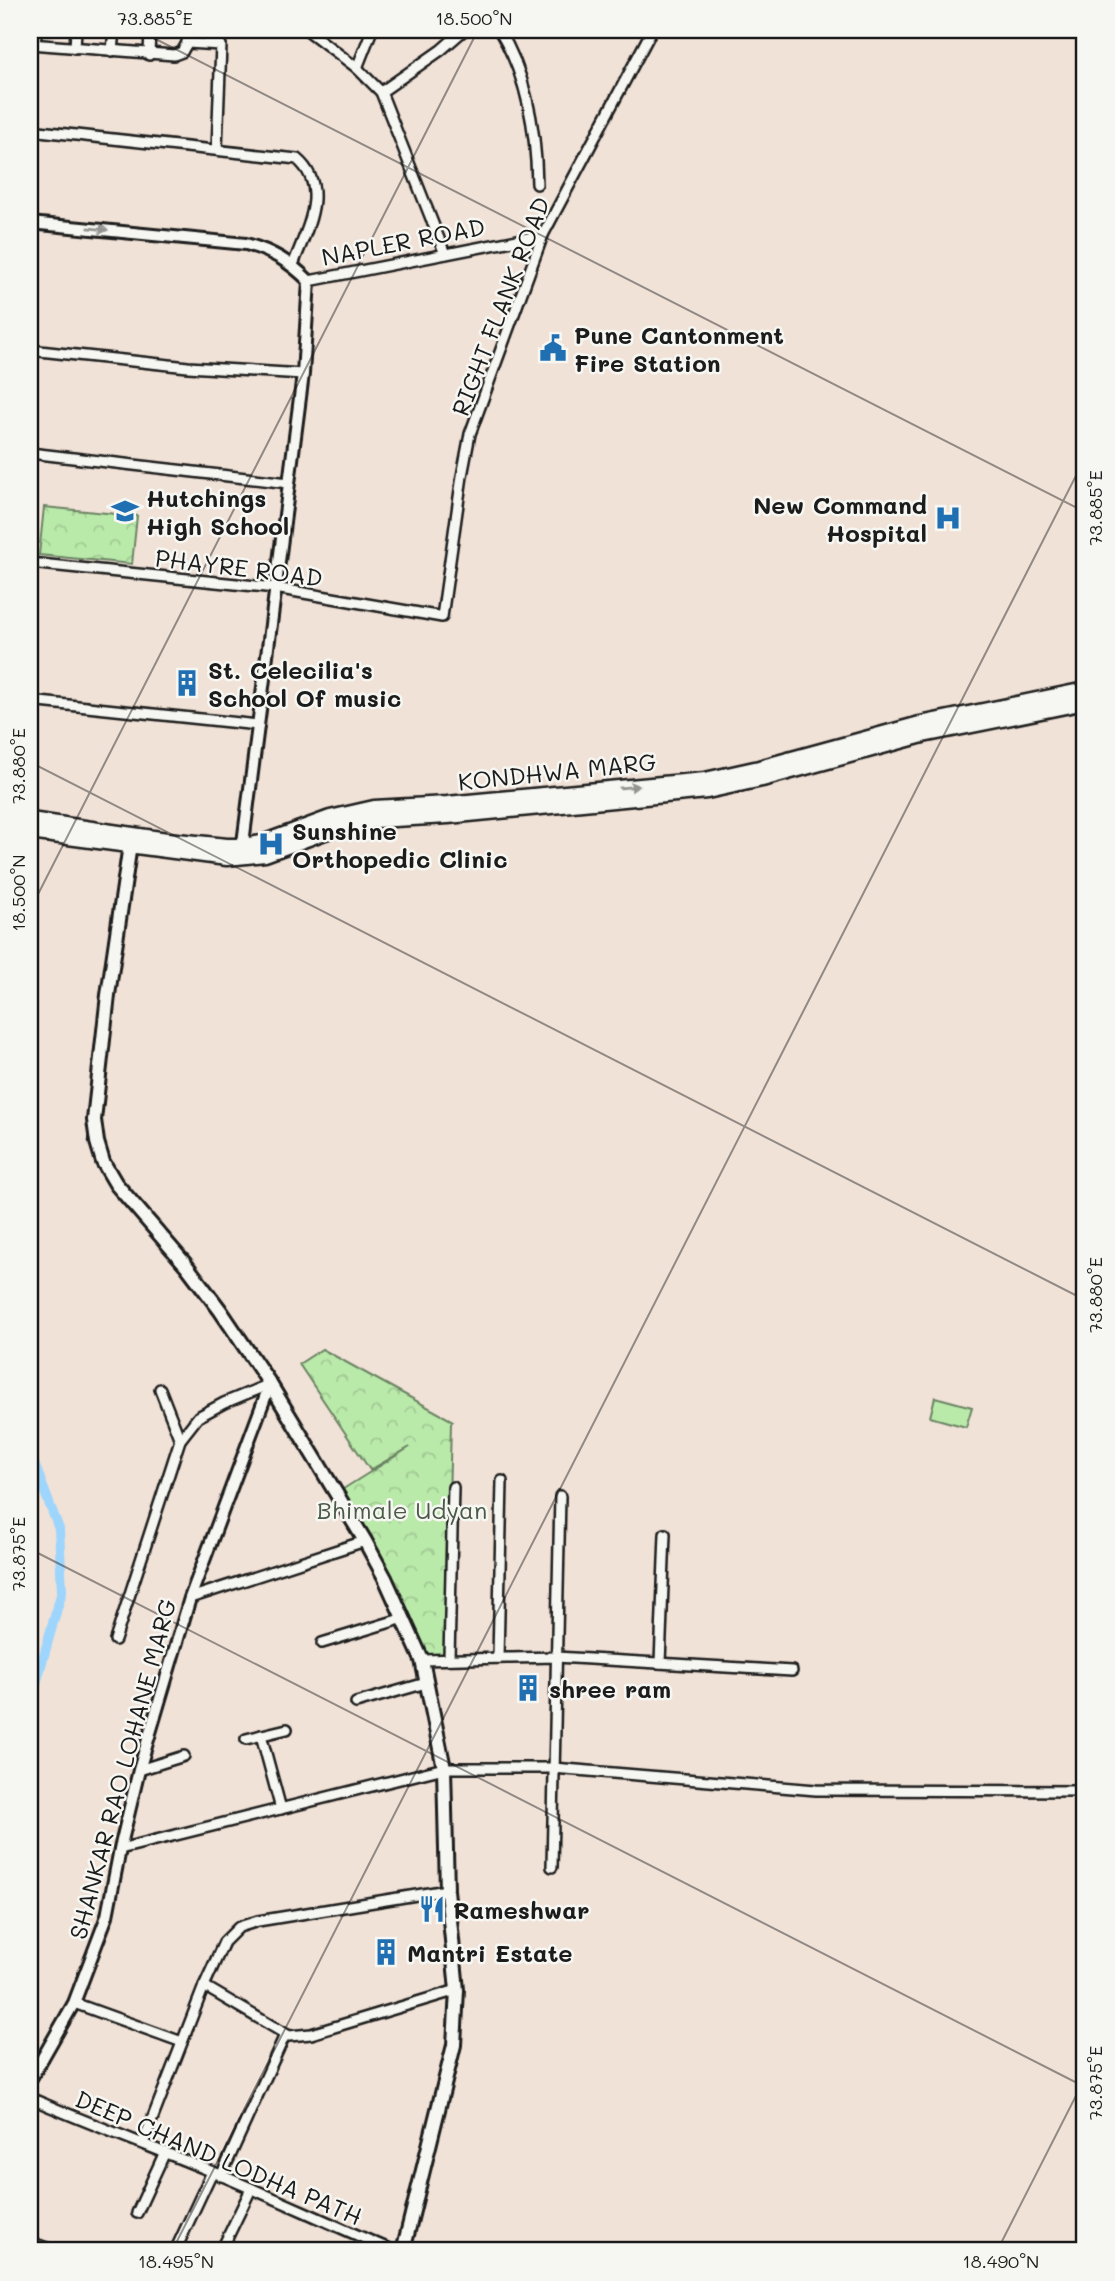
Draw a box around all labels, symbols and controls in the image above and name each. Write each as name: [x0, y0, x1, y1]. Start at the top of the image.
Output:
text: 73.885°E: [117, 6, 193, 30]
text: 18.500°N: [435, 6, 513, 30]
street label: RIGHT FLANK ROAD: [444, 192, 556, 420]
street label: NAPLER ROAD: [319, 210, 487, 272]
one-way arrow: [87, 224, 109, 235]
place label: Pune Cantonment Fire Station: [574, 319, 784, 378]
public building icon: Pune Cantonment Fire Station: [538, 333, 568, 363]
text: 73.885°E: [1083, 470, 1107, 546]
place label: Hutchings High School: [146, 482, 289, 541]
place label: New Command Hospital: [753, 489, 927, 548]
school or university icon: Hutchings High School: [110, 496, 140, 526]
hospital icon: New Command Hospital: [933, 503, 963, 533]
street label: PHAYRE ROAD: [154, 541, 324, 593]
place label: St. Celecilia's School Of music: [208, 654, 401, 713]
building icon: St. Celecilia's School Of music: [172, 668, 202, 698]
text: 73.880°E: [6, 728, 30, 804]
street label: KONDHWA MARG: [456, 745, 658, 797]
one-way arrow: [618, 781, 640, 792]
place label: Sunshine Orthopedic Clinic: [292, 815, 508, 874]
hospital icon: Sunshine Orthopedic Clinic: [256, 829, 286, 859]
text: 18.500°N: [6, 854, 30, 932]
text: 73.880°E: [1083, 1257, 1107, 1333]
park label: Bhimale Udyan: [317, 1494, 487, 1525]
text: 73.875°E: [6, 1517, 30, 1591]
street label: SHANKAR RAO LOHANE MARG: [62, 1595, 182, 1943]
building icon: shree ram: [513, 1673, 543, 1703]
place label: shree ram: [549, 1673, 671, 1704]
restaurant icon: Rameshwar: [417, 1894, 447, 1924]
place label: Rameshwar: [453, 1894, 589, 1925]
building icon: Mantri Estate: [371, 1937, 401, 1967]
place label: Mantri Estate: [407, 1937, 573, 1968]
text: 73.875°E: [1083, 2046, 1107, 2120]
street label: DEEP CHAND LODHA PATH: [71, 2082, 367, 2232]
text: 18.495°N: [138, 2249, 214, 2273]
text: 18.490°N: [963, 2249, 1039, 2273]

